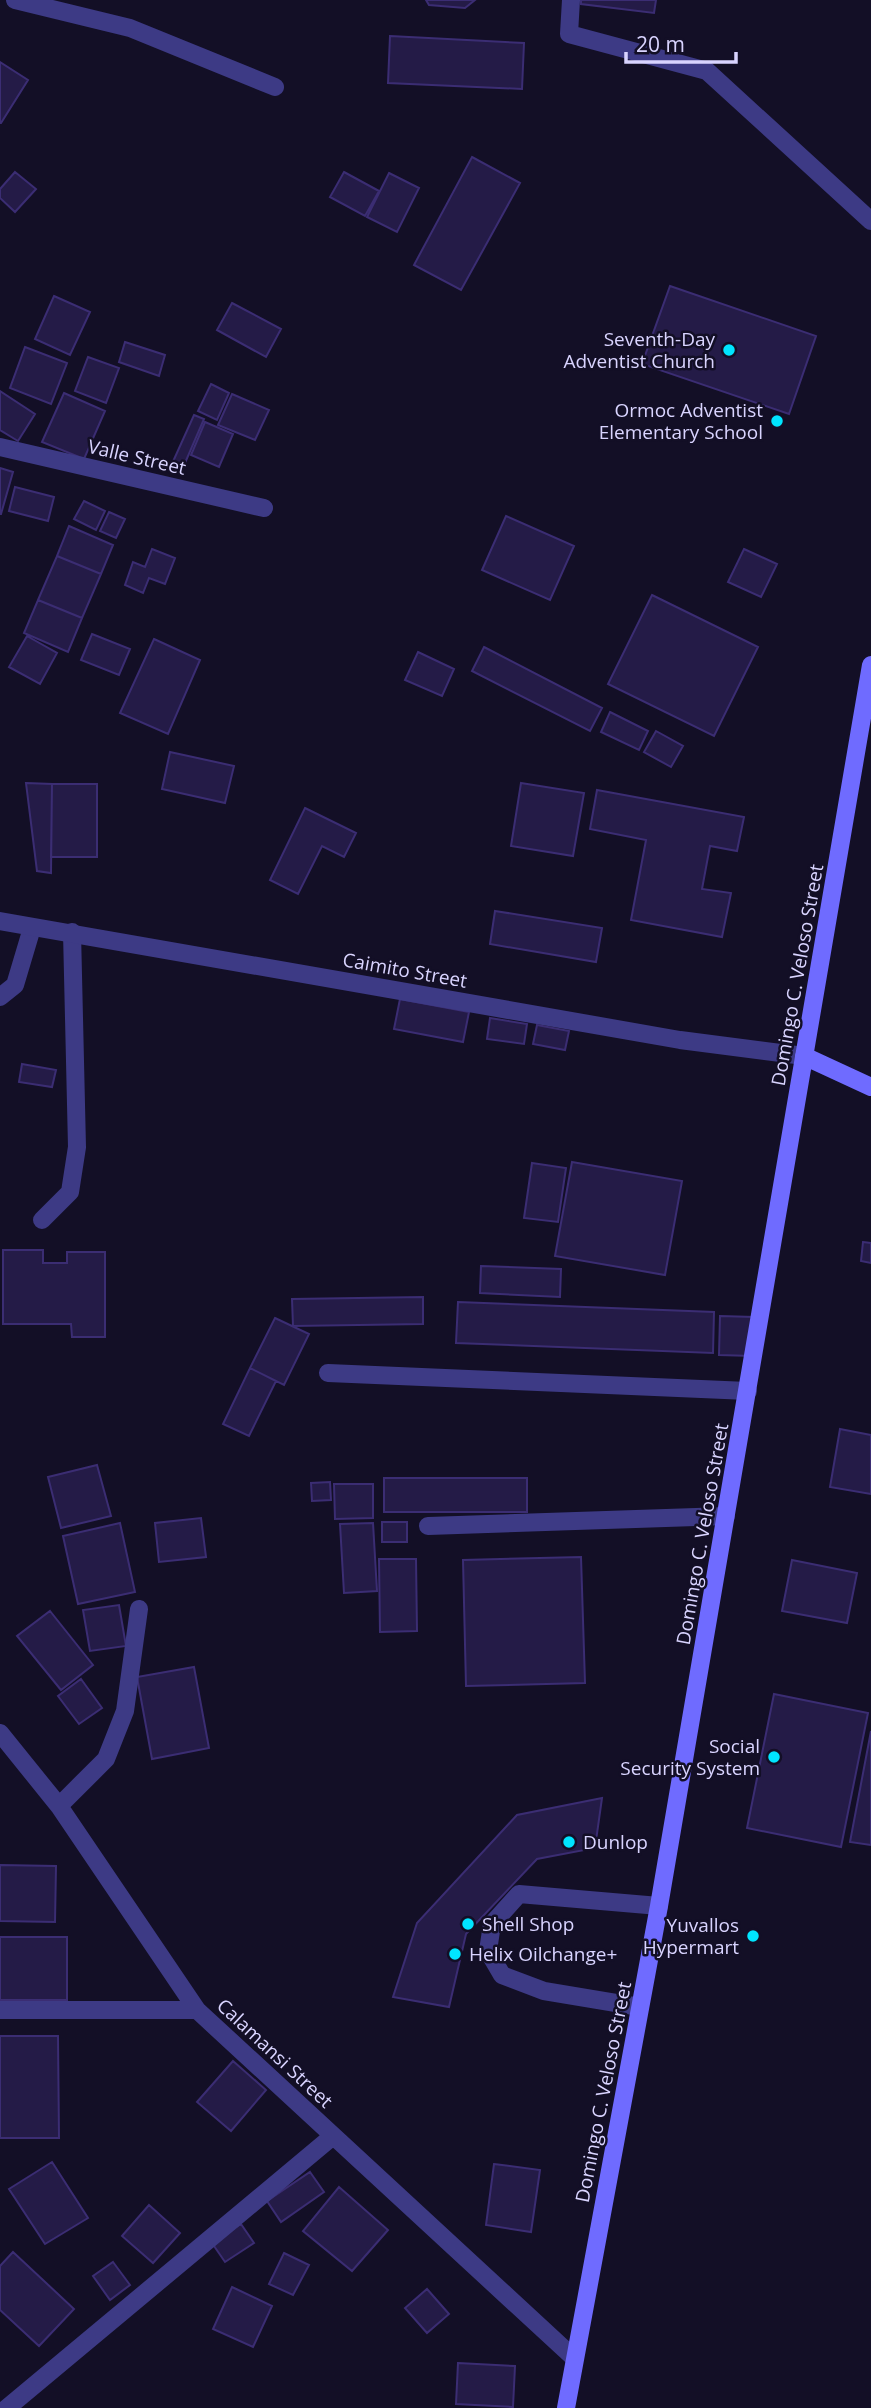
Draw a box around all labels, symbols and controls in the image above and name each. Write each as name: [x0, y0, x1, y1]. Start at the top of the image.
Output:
scale bar: [626, 21, 736, 65]
text: 20 m: [636, 30, 685, 58]
place label: Seventh-Day Adventist Church: [563, 326, 715, 374]
marker: Seventh-Day Adventist Church: [721, 342, 737, 358]
place label: Ormoc Adventist Elementary School: [599, 397, 763, 445]
marker: Ormoc Adventist Elementary School: [769, 413, 785, 429]
street label: Valle Street: [85, 433, 189, 481]
street label: Domingo C. Veloso Street: [765, 862, 829, 1088]
street label: Caimito Street: [341, 946, 469, 994]
street label: Domingo C. Veloso Street: [670, 1421, 734, 1647]
place label: Social Security System: [620, 1733, 760, 1781]
marker: Social Security System: [766, 1749, 782, 1765]
place label: Dunlop: [583, 1829, 648, 1855]
marker: Dunlop: [561, 1834, 577, 1850]
place label: Shell Shop: [482, 1911, 574, 1937]
place label: Yuvallos Hypermart: [643, 1912, 739, 1960]
marker: Shell Shop: [460, 1916, 476, 1932]
marker: Yuvallos Hypermart: [745, 1928, 761, 1944]
place label: Helix Oilchange+: [469, 1941, 617, 1967]
marker: Helix Oilchange+: [447, 1946, 463, 1962]
street label: Domingo C. Veloso Street: [569, 1979, 637, 2205]
street label: Calamansi Street: [211, 1992, 339, 2114]

